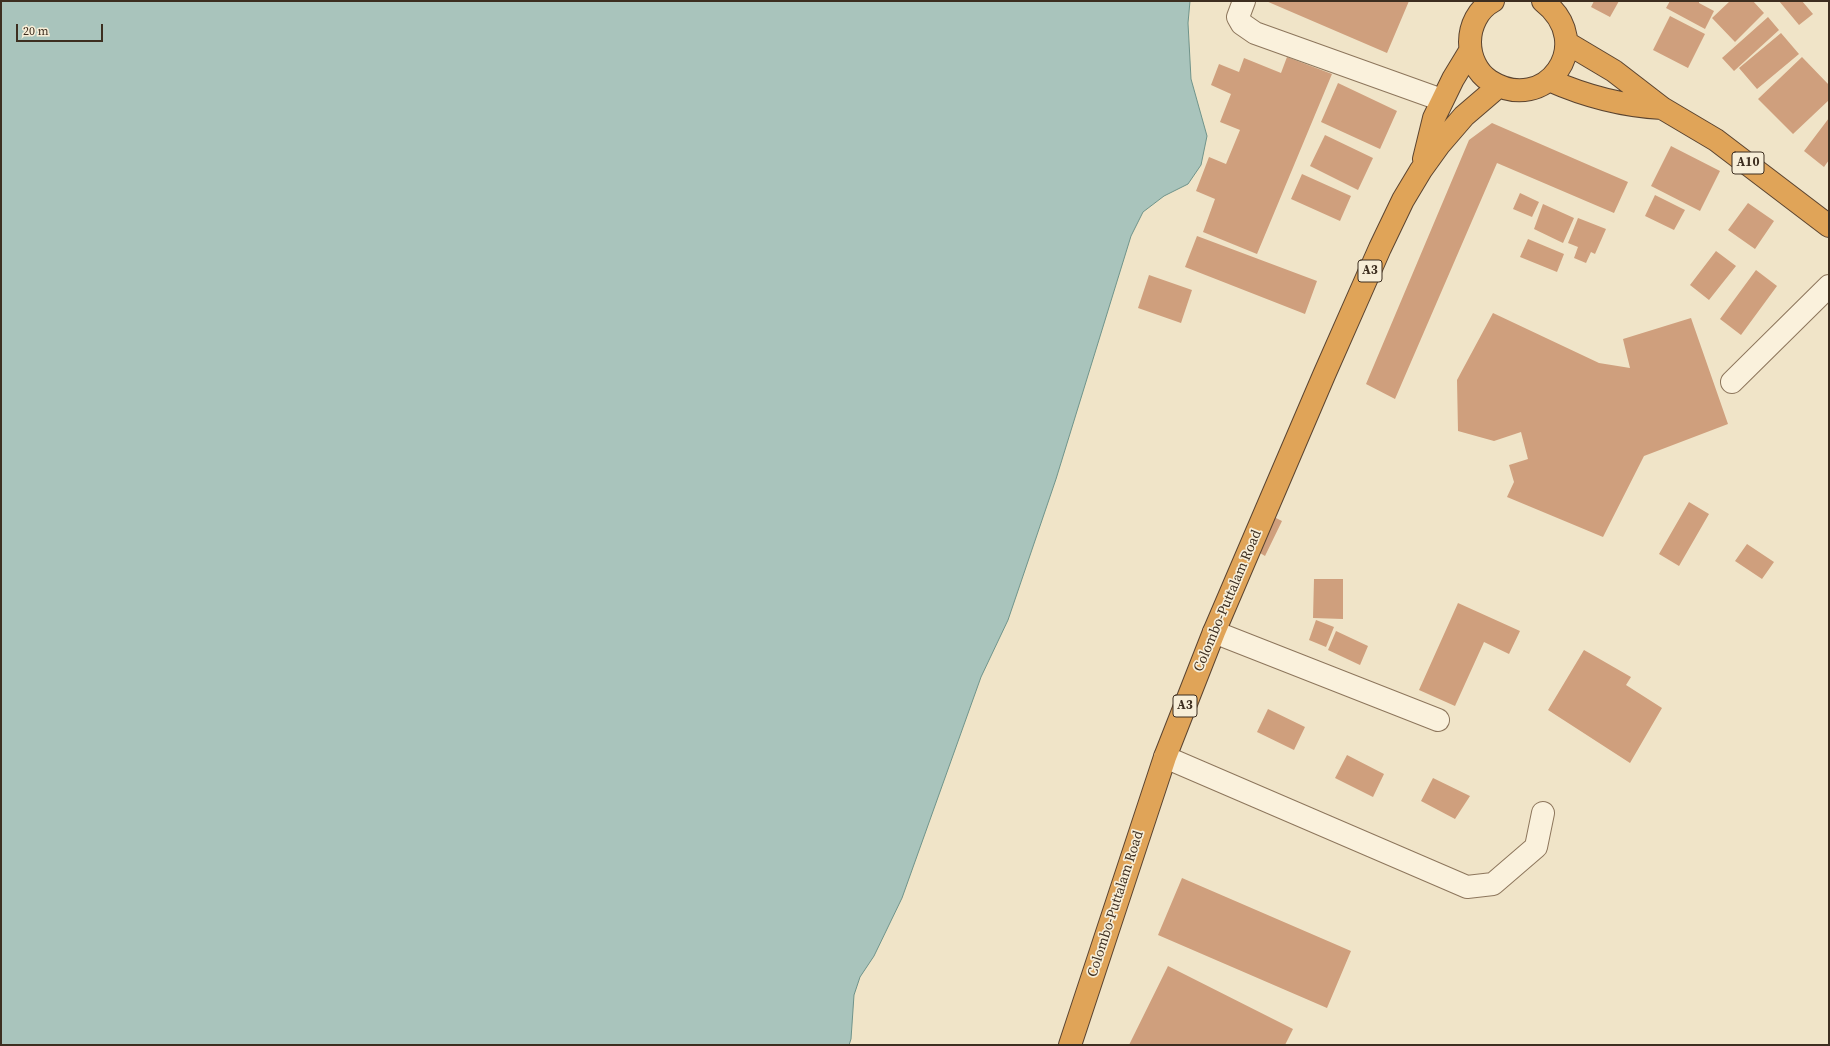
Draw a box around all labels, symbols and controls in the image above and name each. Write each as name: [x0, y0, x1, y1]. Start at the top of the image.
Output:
scale bar: [18, 16, 105, 42]
text: 20 m: [23, 23, 49, 39]
road number: A10: [1732, 152, 1764, 174]
road number: A3: [1358, 260, 1382, 282]
street label: Colombo-Puttalam Road: [1190, 527, 1266, 675]
road number: A3: [1173, 695, 1197, 717]
street label: Colombo-Puttalam Road: [1084, 829, 1148, 979]

